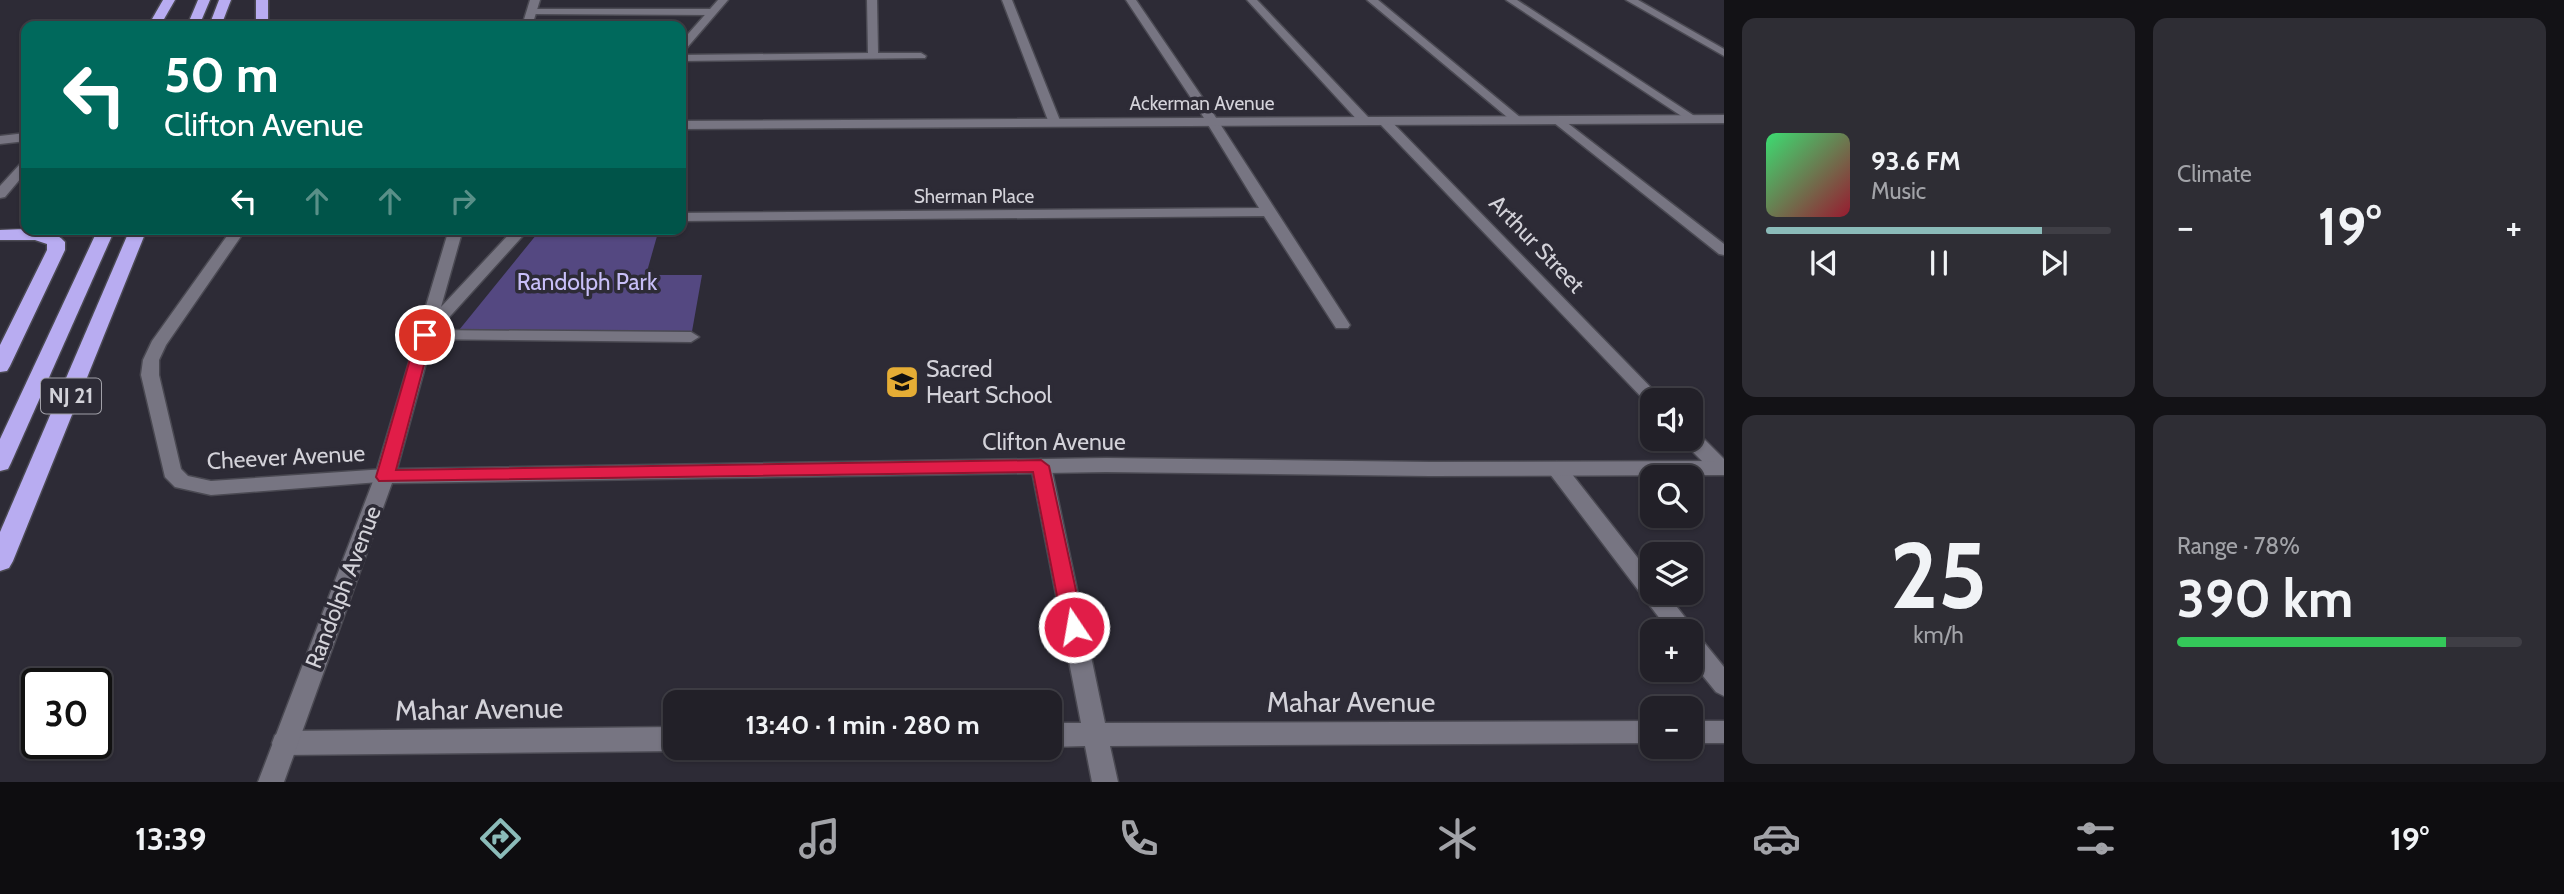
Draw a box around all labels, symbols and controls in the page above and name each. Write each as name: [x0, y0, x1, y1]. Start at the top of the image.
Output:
text: 50 m: [164, 45, 279, 104]
icon: left: [49, 49, 140, 140]
street label: Ackerman Avenue: [1130, 92, 1275, 115]
text: Clifton Avenue: [164, 105, 363, 144]
text: 93.6 FM: [1871, 145, 1961, 177]
text: Climate: [2177, 160, 2252, 188]
text: Music: [1871, 177, 1926, 205]
icon: left: [225, 182, 263, 220]
icon: ahead: [298, 182, 336, 220]
icon: ahead: [371, 182, 409, 220]
icon: right: [444, 182, 482, 220]
street label: Sherman Place: [914, 185, 1034, 208]
street label: Arthur Street: [1483, 189, 1591, 299]
text: 19°: [2318, 195, 2381, 258]
text: −: [2177, 203, 2194, 250]
text: +: [2505, 203, 2522, 250]
icon: previous: [1805, 244, 1843, 282]
icon: pause: [1920, 244, 1958, 282]
icon: next: [2035, 244, 2073, 282]
park label: Randolph Park: [517, 268, 658, 296]
pin: [395, 305, 455, 365]
icon: arrive: [406, 316, 444, 354]
place label: Sacred Heart School: [926, 355, 1053, 409]
school or university icon: Sacred Heart School: [883, 363, 921, 401]
road number: NJ 21: [41, 378, 101, 414]
map controls: [1640, 388, 1703, 759]
button: sound: [1640, 388, 1703, 451]
street label: Clifton Avenue: [982, 428, 1126, 456]
street label: Cheever Avenue: [206, 439, 366, 475]
button: search: [1640, 465, 1703, 528]
street label: Randolph Avenue: [299, 502, 387, 672]
text: 25: [1890, 520, 1987, 631]
text: Range · 78%: [2177, 532, 2300, 560]
button: layers: [1640, 542, 1703, 605]
text: 390 km: [2177, 567, 2353, 630]
position arrow: [1037, 590, 1111, 664]
button: +: [1640, 619, 1703, 682]
text: km/h: [1913, 621, 1964, 649]
speed limit sign: 30: [21, 668, 112, 759]
street label: Mahar Avenue: [1267, 685, 1435, 719]
street label: Mahar Avenue: [394, 691, 564, 727]
button: −: [1640, 696, 1703, 759]
text: 13:40 · 1 min · 280 m: [745, 709, 980, 741]
icon: directions: [476, 814, 525, 863]
icon: music: [795, 814, 844, 863]
icon: phone: [1114, 814, 1163, 863]
icon: climate: [1433, 814, 1482, 863]
icon: car: [1752, 814, 1801, 863]
icon: filters: [2071, 814, 2120, 863]
text: 13:39: [135, 819, 206, 858]
text: 19°: [2390, 819, 2429, 858]

